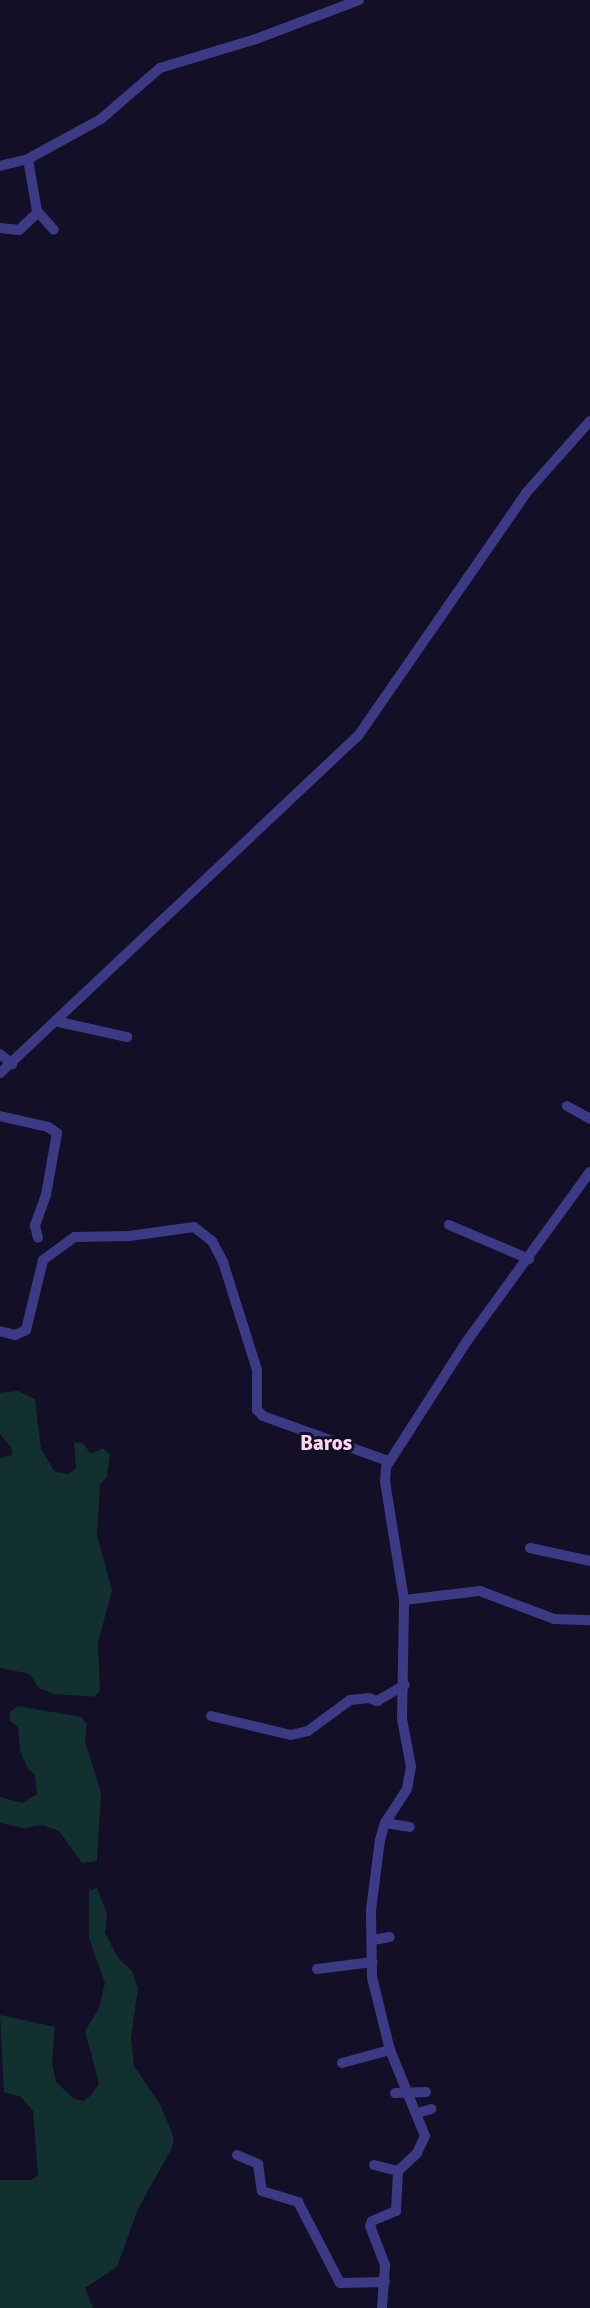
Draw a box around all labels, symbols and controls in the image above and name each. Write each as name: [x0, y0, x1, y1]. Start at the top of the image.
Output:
district label: Baros: [300, 1430, 352, 1456]

